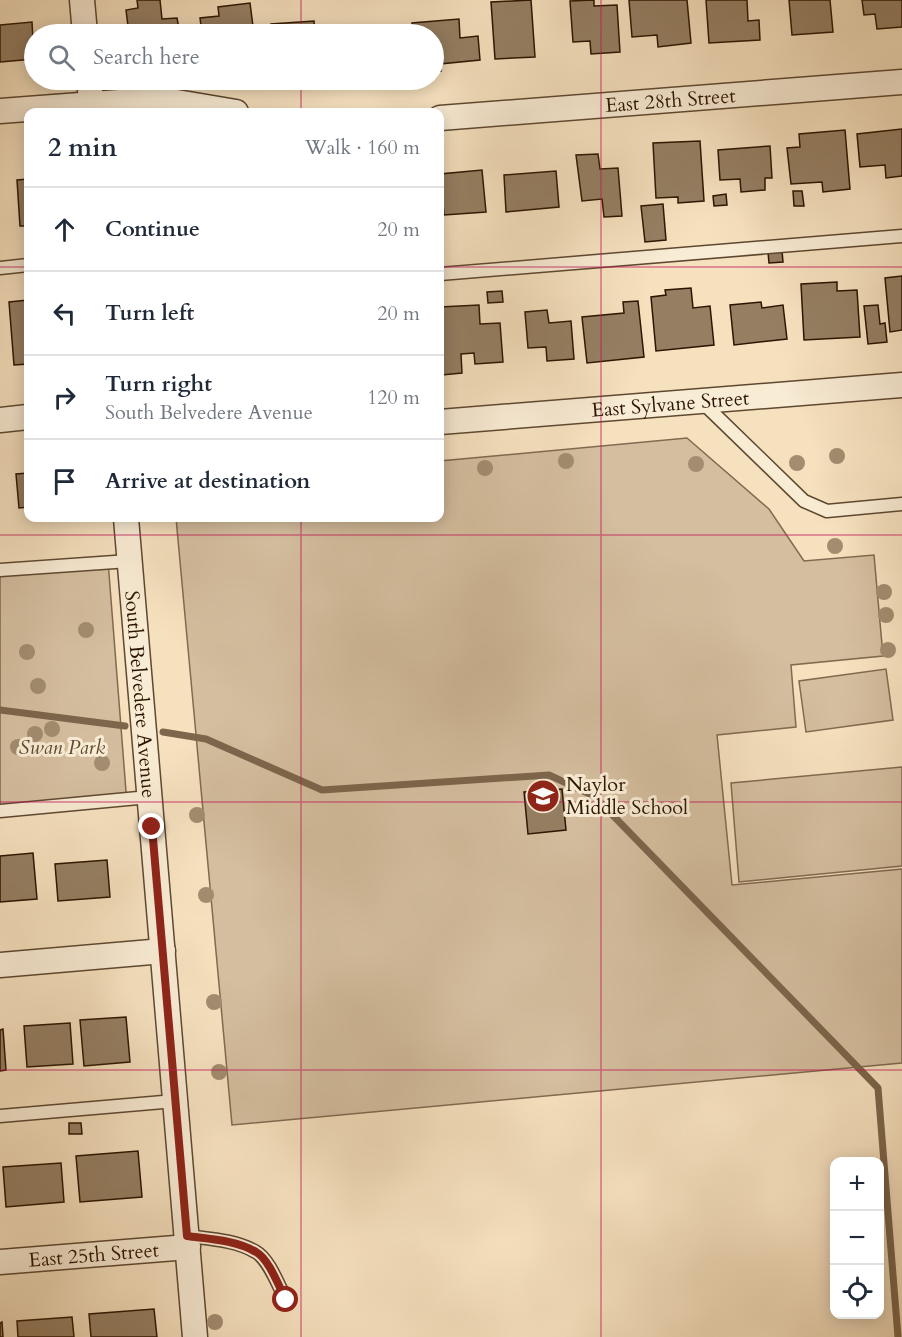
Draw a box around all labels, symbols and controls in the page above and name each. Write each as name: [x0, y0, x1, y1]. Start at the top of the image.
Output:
search box: [24, 24, 444, 90]
icon: search: [45, 41, 78, 74]
text: Search here: [93, 42, 200, 72]
street label: East 28th Street: [604, 82, 737, 119]
text: 2 min: [48, 130, 117, 165]
text: Walk · 160 m: [305, 134, 420, 161]
icon: ahead: [48, 213, 81, 246]
text: Continue: [105, 214, 200, 244]
text: 20 m: [377, 216, 420, 243]
icon: left: [48, 297, 81, 330]
text: Turn left: [105, 298, 194, 328]
text: 20 m: [377, 300, 420, 327]
text: Turn right: [105, 369, 212, 399]
icon: right: [48, 381, 81, 414]
text: 120 m: [367, 384, 420, 411]
street label: East Sylvane Street: [591, 384, 751, 424]
text: South Belvedere Avenue: [105, 399, 313, 426]
icon: arrive: [48, 465, 81, 498]
text: Arrive at destination: [105, 466, 310, 496]
street label: South Belvedere Avenue: [118, 590, 163, 799]
park label: Swan Park: [19, 734, 105, 761]
place label: Naylor Middle School: [566, 771, 688, 821]
school or university icon: Naylor Middle School: [525, 778, 561, 814]
route end: [138, 813, 164, 839]
map controls: [830, 1157, 884, 1319]
button: +: [830, 1157, 884, 1211]
button: −: [830, 1211, 884, 1265]
street label: East 25th Street: [27, 1236, 161, 1274]
button: locate: [830, 1265, 884, 1319]
route start: [272, 1286, 298, 1312]

